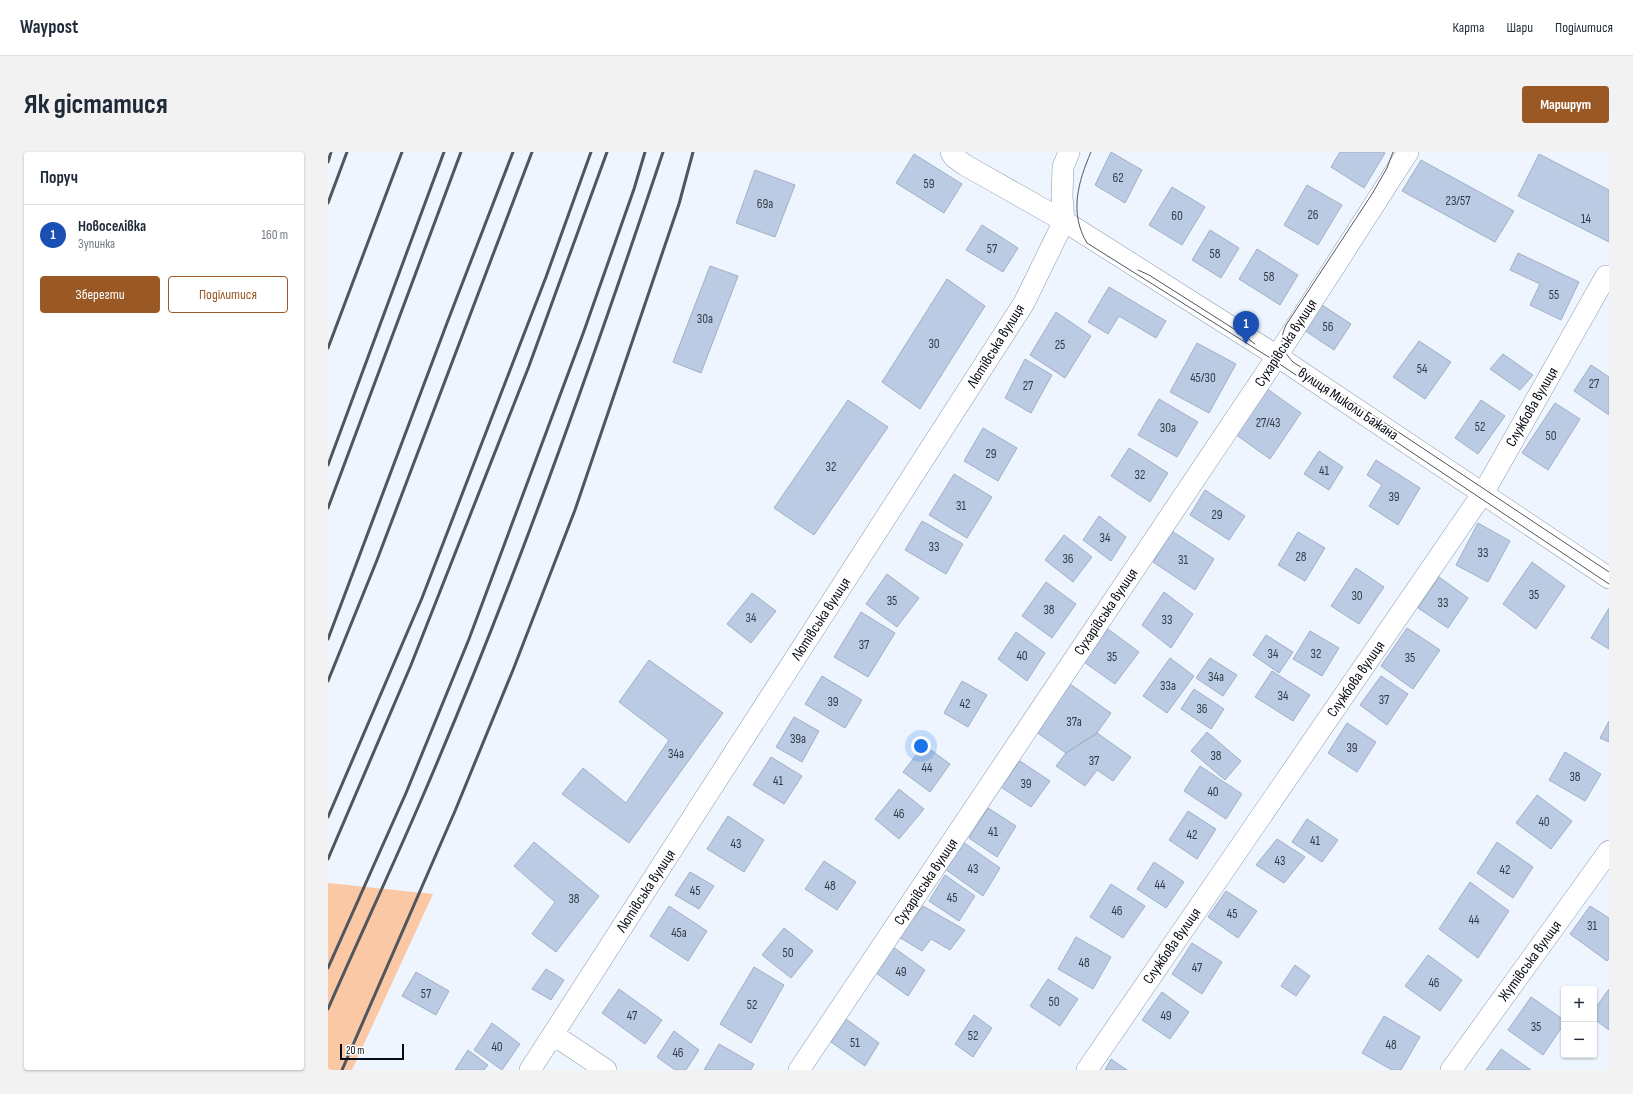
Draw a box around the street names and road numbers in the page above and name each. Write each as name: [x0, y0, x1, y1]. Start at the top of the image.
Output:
street label: Сухарівська вулиця: [1251, 295, 1322, 390]
street label: Лютівська вулиця: [962, 301, 1029, 392]
street label: вулиця Миколи Бажана: [1294, 363, 1402, 445]
street label: Службова вулиця: [1502, 364, 1562, 450]
street label: Сухарівська вулиця: [1070, 565, 1142, 659]
street label: Лютівська вулиця: [787, 574, 855, 665]
street label: Службова вулиця: [1323, 637, 1389, 721]
street label: Сухарівська вулиця: [890, 835, 962, 929]
street label: Лютівська вулиця: [612, 846, 680, 937]
street label: Службова вулиця: [1139, 904, 1205, 988]
street label: Жутівська вулиця: [1494, 917, 1566, 1005]

